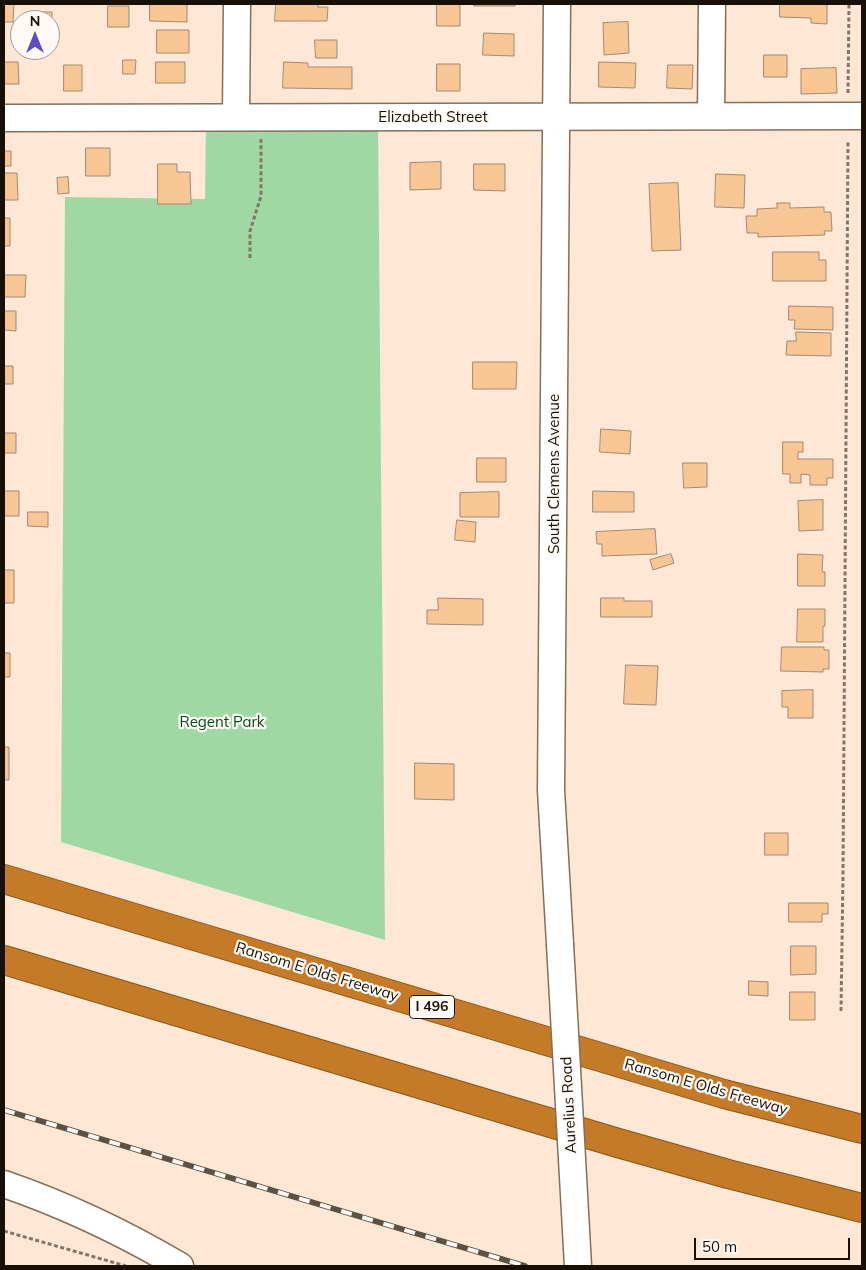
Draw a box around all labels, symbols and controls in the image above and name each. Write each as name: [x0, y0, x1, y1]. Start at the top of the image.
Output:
north arrow: [10, 10, 60, 60]
text: N: [30, 12, 40, 30]
street label: Elizabeth Street: [378, 108, 488, 126]
street label: South Clemens Avenue: [545, 394, 563, 554]
park label: Regent Park: [179, 713, 265, 731]
street label: Ransom E Olds Freeway: [234, 939, 400, 1005]
road number: I 496: [410, 996, 454, 1019]
street label: Ransom E Olds Freeway: [622, 1055, 790, 1119]
street label: Aurelius Road: [557, 1056, 581, 1154]
scale bar: [696, 1228, 852, 1260]
text: 50 m: [702, 1237, 737, 1256]

